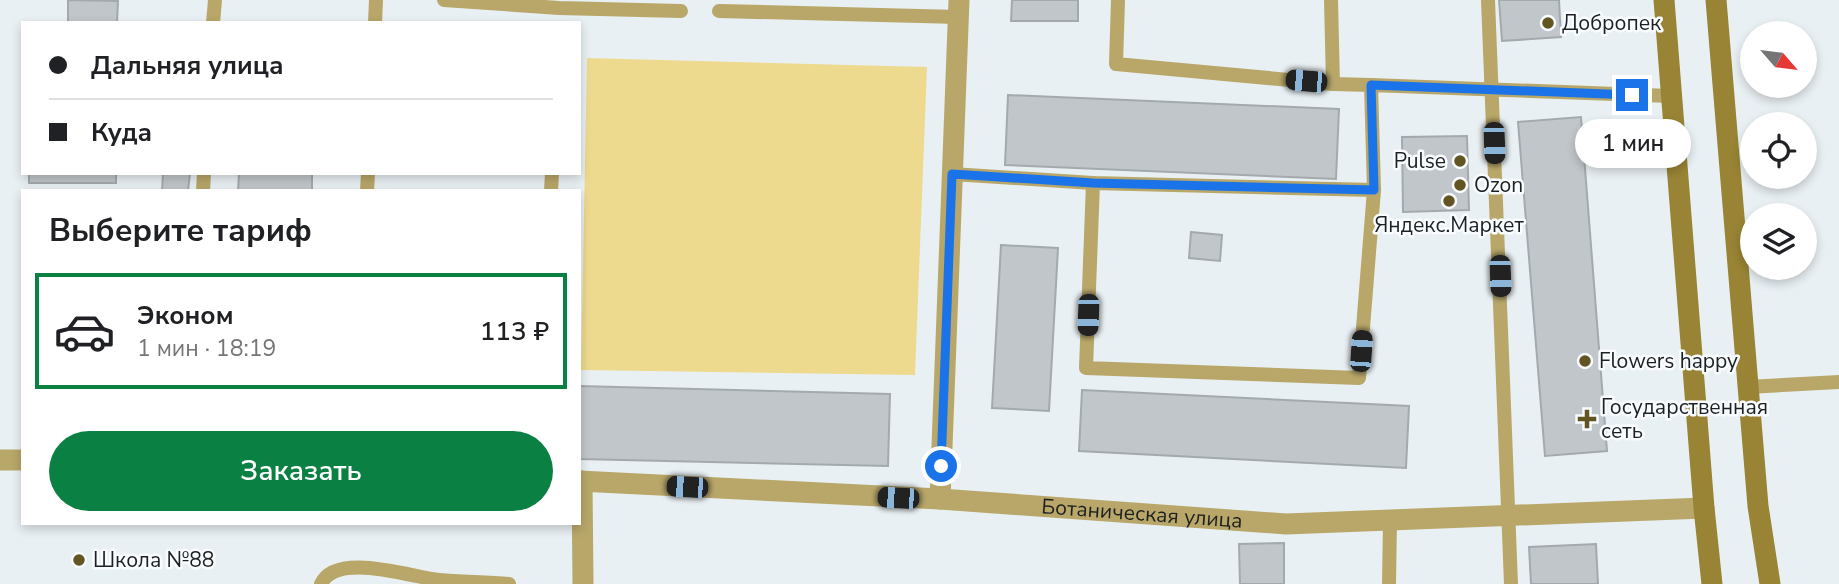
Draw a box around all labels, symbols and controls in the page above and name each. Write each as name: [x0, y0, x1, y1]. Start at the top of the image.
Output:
place label: Добропек: [1562, 9, 1662, 37]
marker: Добропек: [1540, 15, 1556, 31]
north arrow: [1740, 21, 1816, 98]
map controls: [1740, 21, 1817, 280]
text: Дальняя улица: [91, 48, 284, 83]
car: [1285, 69, 1328, 93]
route end: [1616, 79, 1648, 111]
button: locate: [1740, 112, 1817, 189]
text: Куда: [91, 115, 152, 150]
callout: 1 мин: [1574, 119, 1690, 168]
car: [1483, 122, 1506, 164]
text: 1 мин: [1602, 128, 1664, 159]
place label: Pulse: [1394, 147, 1446, 175]
marker: Pulse: [1452, 153, 1468, 169]
place label: Ozon: [1474, 171, 1523, 199]
marker: Ozon: [1452, 177, 1468, 193]
marker: Яндекс.Маркет: [1441, 193, 1457, 209]
button: layers: [1740, 203, 1817, 280]
text: Выберите тариф: [49, 209, 312, 252]
place label: Яндекс.Маркет: [1374, 211, 1525, 239]
car: [1489, 255, 1512, 297]
car: [1077, 294, 1100, 336]
text: Эконом: [137, 298, 234, 333]
icon: car: [53, 300, 116, 363]
text: 113 ₽: [480, 314, 549, 349]
car: [1350, 329, 1373, 373]
text: 1 мин · 18:19: [137, 333, 276, 364]
place label: Flowers happy: [1599, 347, 1738, 375]
marker: Flowers happy: [1577, 353, 1593, 369]
place label: Государственная сеть: [1601, 393, 1768, 445]
marker: Государственная сеть: [1579, 411, 1595, 427]
button: Заказать: [49, 431, 553, 511]
route start: [925, 450, 957, 482]
car: [666, 475, 709, 499]
car: [877, 486, 920, 510]
street label: Ботаническая улица: [1040, 492, 1244, 535]
place label: Школа №88: [93, 546, 214, 574]
marker: Школа №88: [71, 552, 87, 568]

